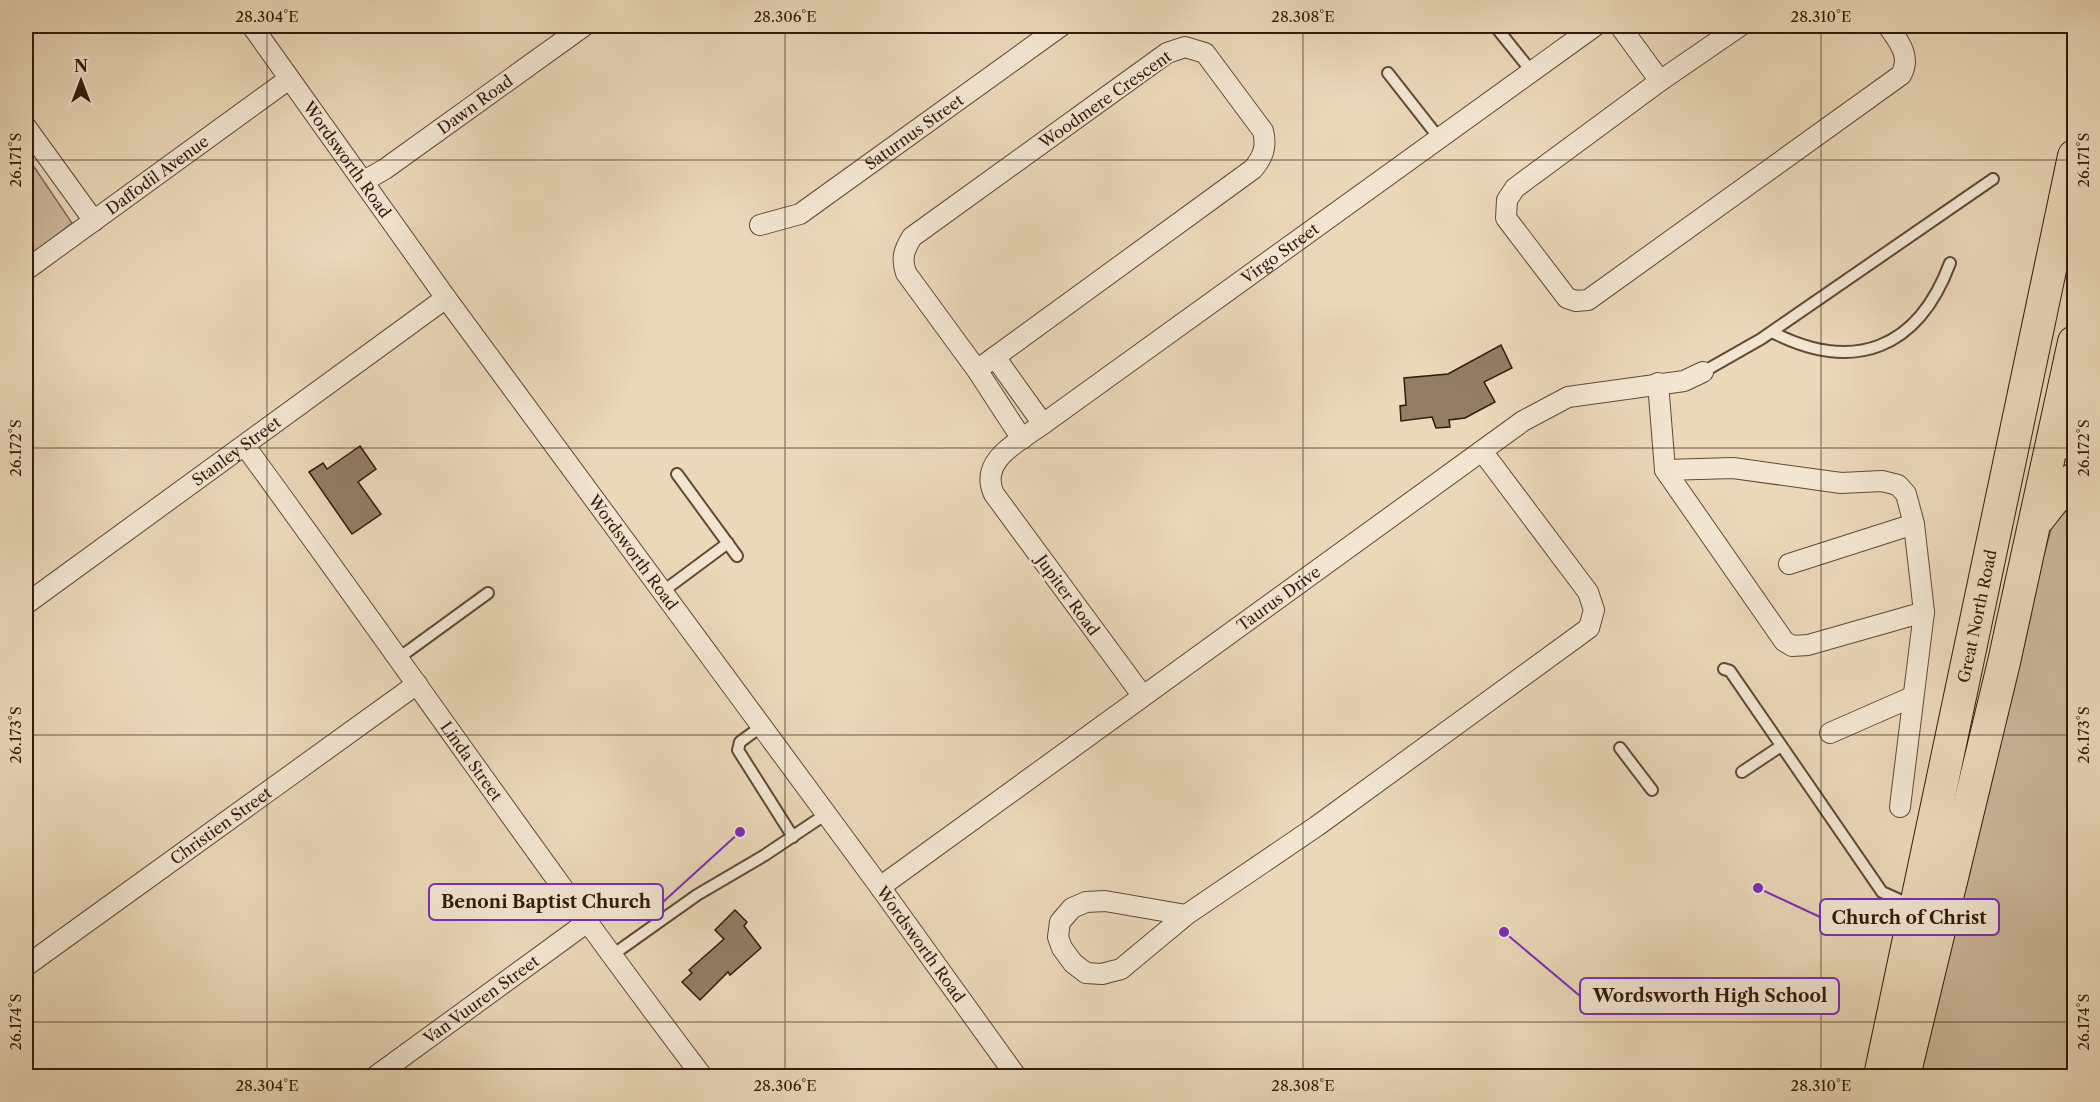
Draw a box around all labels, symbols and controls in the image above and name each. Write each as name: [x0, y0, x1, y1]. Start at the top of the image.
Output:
text: 28.304°E: [235, 7, 299, 26]
text: 28.306°E: [753, 7, 817, 26]
text: 28.308°E: [1271, 7, 1335, 26]
text: 28.310°E: [1791, 7, 1851, 26]
street label: Woodmere Crescent: [1034, 46, 1175, 153]
north arrow: [51, 51, 111, 111]
text: N: [74, 56, 88, 76]
street label: Dawn Road: [433, 70, 517, 138]
street label: Saturnus Street: [861, 89, 967, 174]
street label: Wordsworth Road: [298, 97, 396, 222]
street label: Daffodil Avenue: [102, 131, 212, 219]
text: 26.171°S: [6, 132, 25, 188]
text: 26.171°S: [2074, 132, 2093, 188]
street label: Virgo Street: [1236, 218, 1323, 289]
street label: Stanley Street: [188, 412, 285, 490]
text: 26.172°S: [6, 419, 25, 477]
text: 26.172°S: [2074, 419, 2093, 477]
street label: Wordsworth Road: [584, 490, 683, 614]
street label: Great North Road: [1953, 547, 2001, 685]
street label: Jupiter Road: [1030, 548, 1104, 639]
street label: Taurus Drive: [1233, 561, 1324, 635]
text: 26.173°S: [6, 706, 25, 764]
text: 26.173°S: [2074, 706, 2093, 764]
street label: Linda Street: [436, 717, 507, 805]
street label: Christien Street: [166, 782, 275, 869]
street label: Wordsworth Road: [872, 881, 970, 1006]
callout: Benoni Baptist Church: [429, 884, 663, 920]
text: Benoni Baptist Church: [441, 891, 652, 913]
callout: Church of Christ: [1820, 899, 1999, 935]
text: Church of Christ: [1832, 907, 1987, 929]
street label: Van Vuuren Street: [419, 951, 543, 1049]
callout: Wordsworth High School: [1580, 978, 1839, 1014]
text: Wordsworth High School: [1592, 985, 1827, 1007]
text: 26.174°S: [6, 993, 25, 1051]
text: 26.174°S: [2074, 993, 2093, 1051]
text: 28.304°E: [235, 1076, 299, 1095]
text: 28.306°E: [753, 1076, 817, 1095]
text: 28.308°E: [1271, 1076, 1335, 1095]
text: 28.310°E: [1791, 1076, 1851, 1095]

